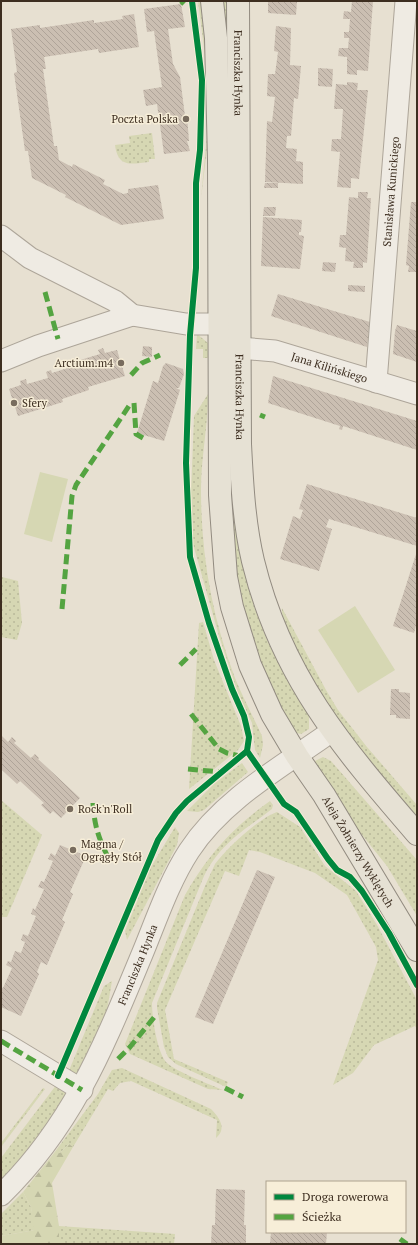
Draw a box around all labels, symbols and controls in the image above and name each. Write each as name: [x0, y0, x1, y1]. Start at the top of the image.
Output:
street label: Franciszka Hynka: [231, 30, 246, 117]
place label: Poczta Polska: [111, 112, 178, 126]
marker: Poczta Polska: [181, 114, 191, 124]
street label: Stanisława Kunickiego: [380, 136, 402, 247]
street label: Jana Kilińskiego: [290, 349, 369, 386]
street label: Franciszka Hynka: [233, 354, 247, 441]
place label: Arctium.m4: [55, 356, 113, 370]
marker: Arctium.m4: [116, 358, 126, 368]
place label: Sfery: [22, 396, 47, 410]
marker: Sfery: [9, 398, 19, 408]
street label: Aleja Żołnierzy Wyklętych: [319, 793, 397, 911]
place label: Rock'n'Roll: [78, 802, 132, 816]
marker: Rock'n'Roll: [65, 804, 75, 814]
place label: Magma / Ogrągły Stół: [81, 837, 142, 864]
marker: Magma / Ogrągły Stół: [68, 845, 78, 855]
street label: Franciszka Hynka: [115, 922, 161, 1007]
legend: [266, 1181, 406, 1233]
text: Droga rowerowa: [302, 1189, 389, 1204]
text: Ścieżka: [302, 1209, 342, 1224]

